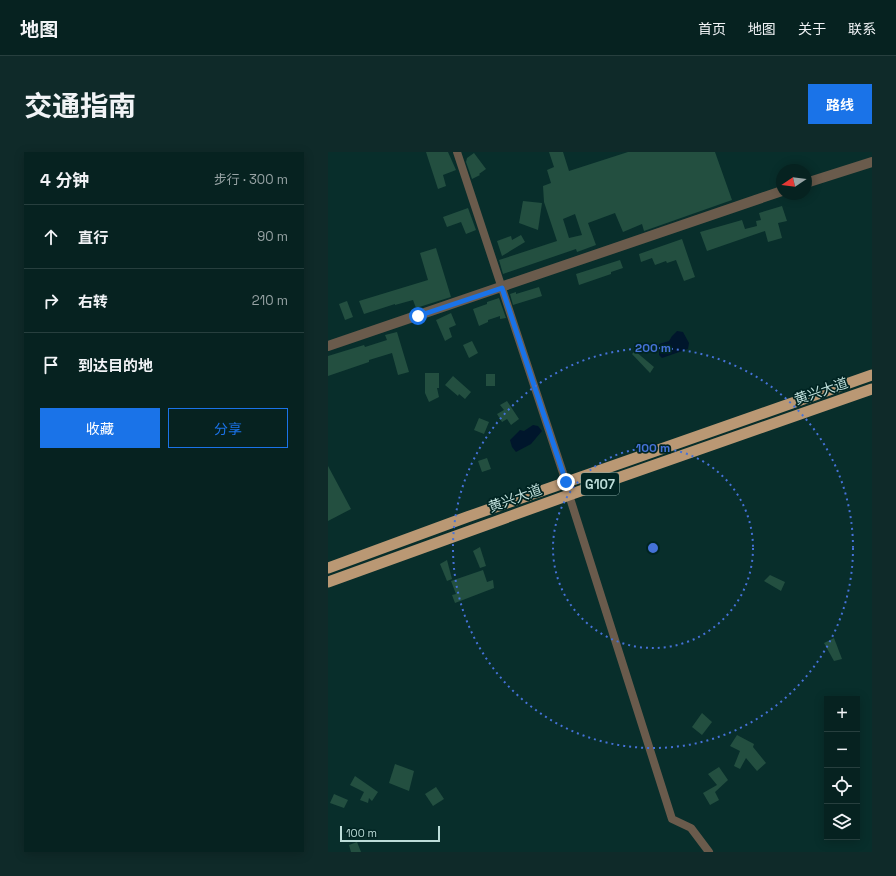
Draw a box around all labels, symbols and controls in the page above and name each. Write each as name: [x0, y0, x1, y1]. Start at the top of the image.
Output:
text: 地图: [20, 17, 58, 42]
text: 首页: [698, 20, 726, 38]
text: 地图: [748, 20, 776, 38]
text: 关于: [798, 20, 826, 38]
text: 联系: [848, 20, 876, 38]
button: 路线: [808, 84, 872, 124]
text: 交通指南: [24, 88, 136, 124]
north arrow: [776, 164, 812, 200]
text: 4 分钟: [40, 169, 89, 191]
text: 步行 · 300 m: [214, 171, 288, 188]
icon: ahead: [40, 226, 62, 248]
text: 直行: [78, 228, 108, 247]
text: 90 m: [257, 228, 288, 245]
icon: right: [40, 290, 62, 312]
text: 右转: [78, 292, 108, 311]
text: 210 m: [252, 292, 288, 309]
route start: [409, 307, 427, 325]
text: 200 m: [635, 340, 671, 356]
icon: arrive: [40, 354, 62, 376]
text: 到达目的地: [78, 356, 153, 375]
street label: 黄兴大道: [792, 373, 850, 409]
button: 收藏: [40, 408, 160, 448]
button: 分享: [168, 408, 288, 448]
text: 100 m: [636, 440, 670, 456]
route end: [557, 473, 575, 491]
road number: G107: [581, 473, 619, 495]
street label: 黄兴大道: [486, 480, 544, 516]
centre of rings: [646, 541, 660, 555]
map controls: [824, 696, 860, 840]
button: +: [824, 696, 860, 732]
button: −: [824, 732, 860, 768]
button: locate: [824, 768, 860, 804]
button: layers: [824, 804, 860, 840]
scale bar: [340, 824, 440, 843]
text: 100 m: [346, 826, 377, 840]

